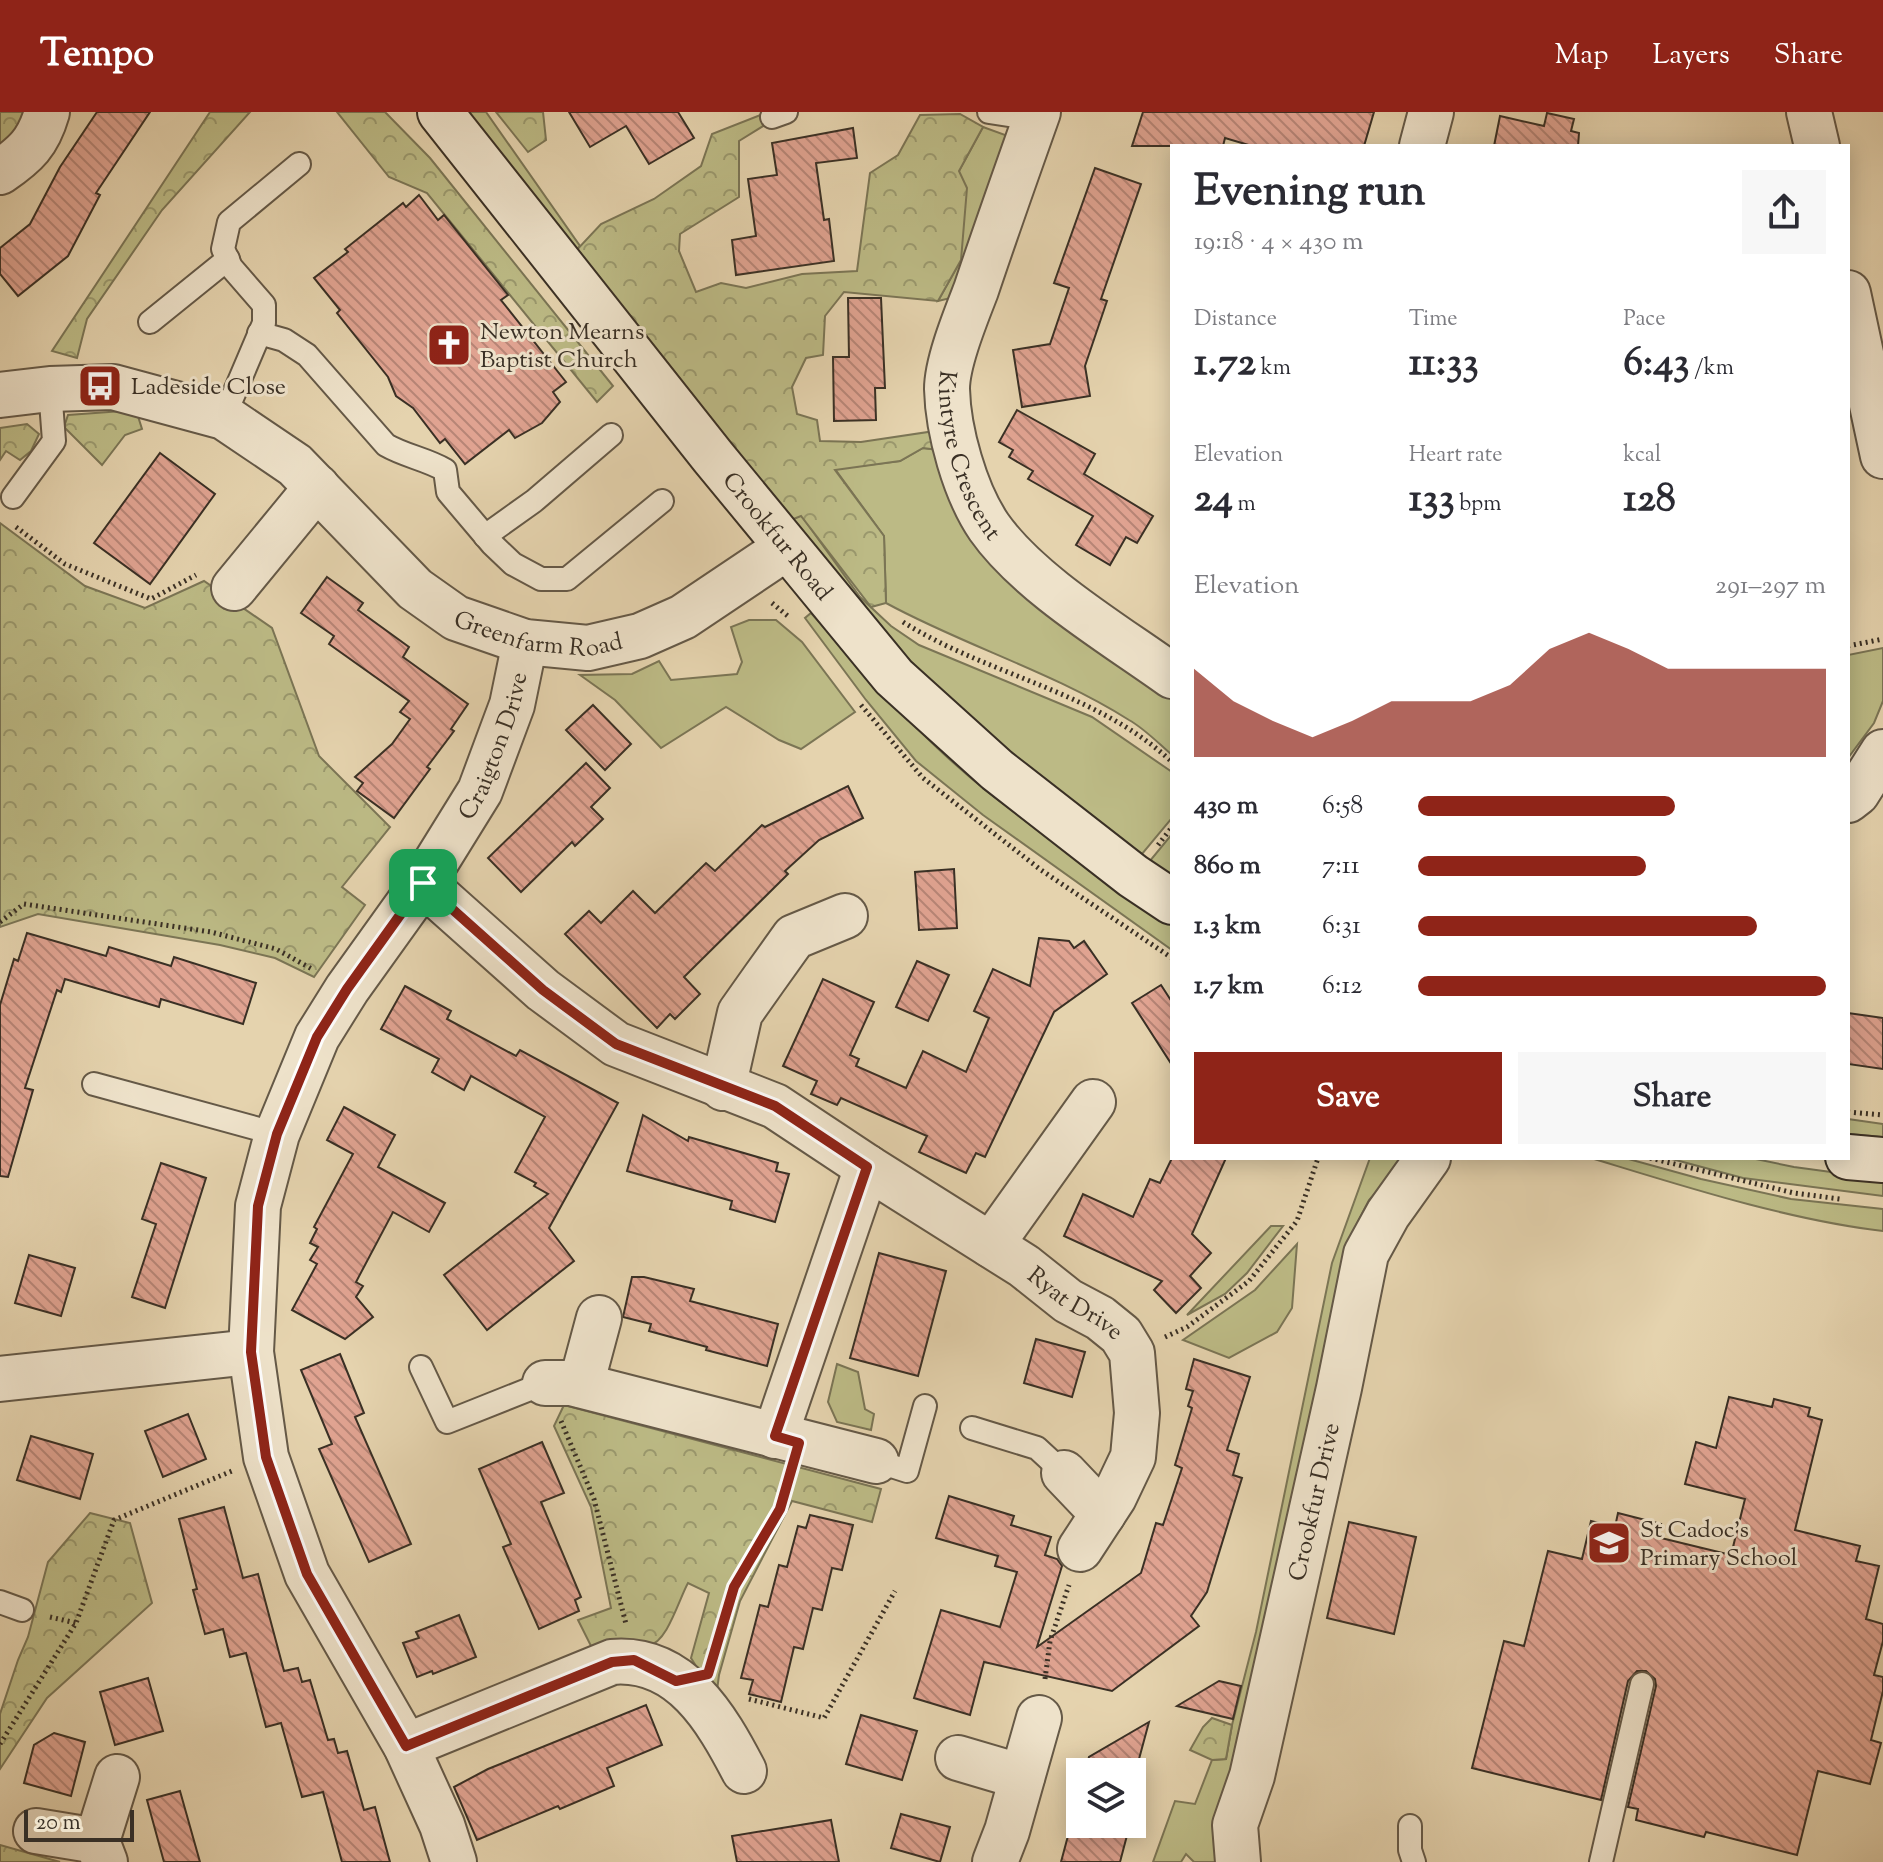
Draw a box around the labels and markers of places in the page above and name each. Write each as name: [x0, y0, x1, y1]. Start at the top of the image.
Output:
place label: Newton Mearns Baptist Church: [480, 316, 644, 378]
church icon: Newton Mearns Baptist Church: [425, 321, 473, 369]
bus stop icon: Ladeside Close: [76, 362, 124, 410]
place label: Ladeside Close: [131, 371, 286, 405]
pin: [389, 849, 457, 917]
place label: St Cadoc's Primary School: [1640, 1514, 1798, 1576]
school or university icon: St Cadoc's Primary School: [1585, 1519, 1633, 1567]

